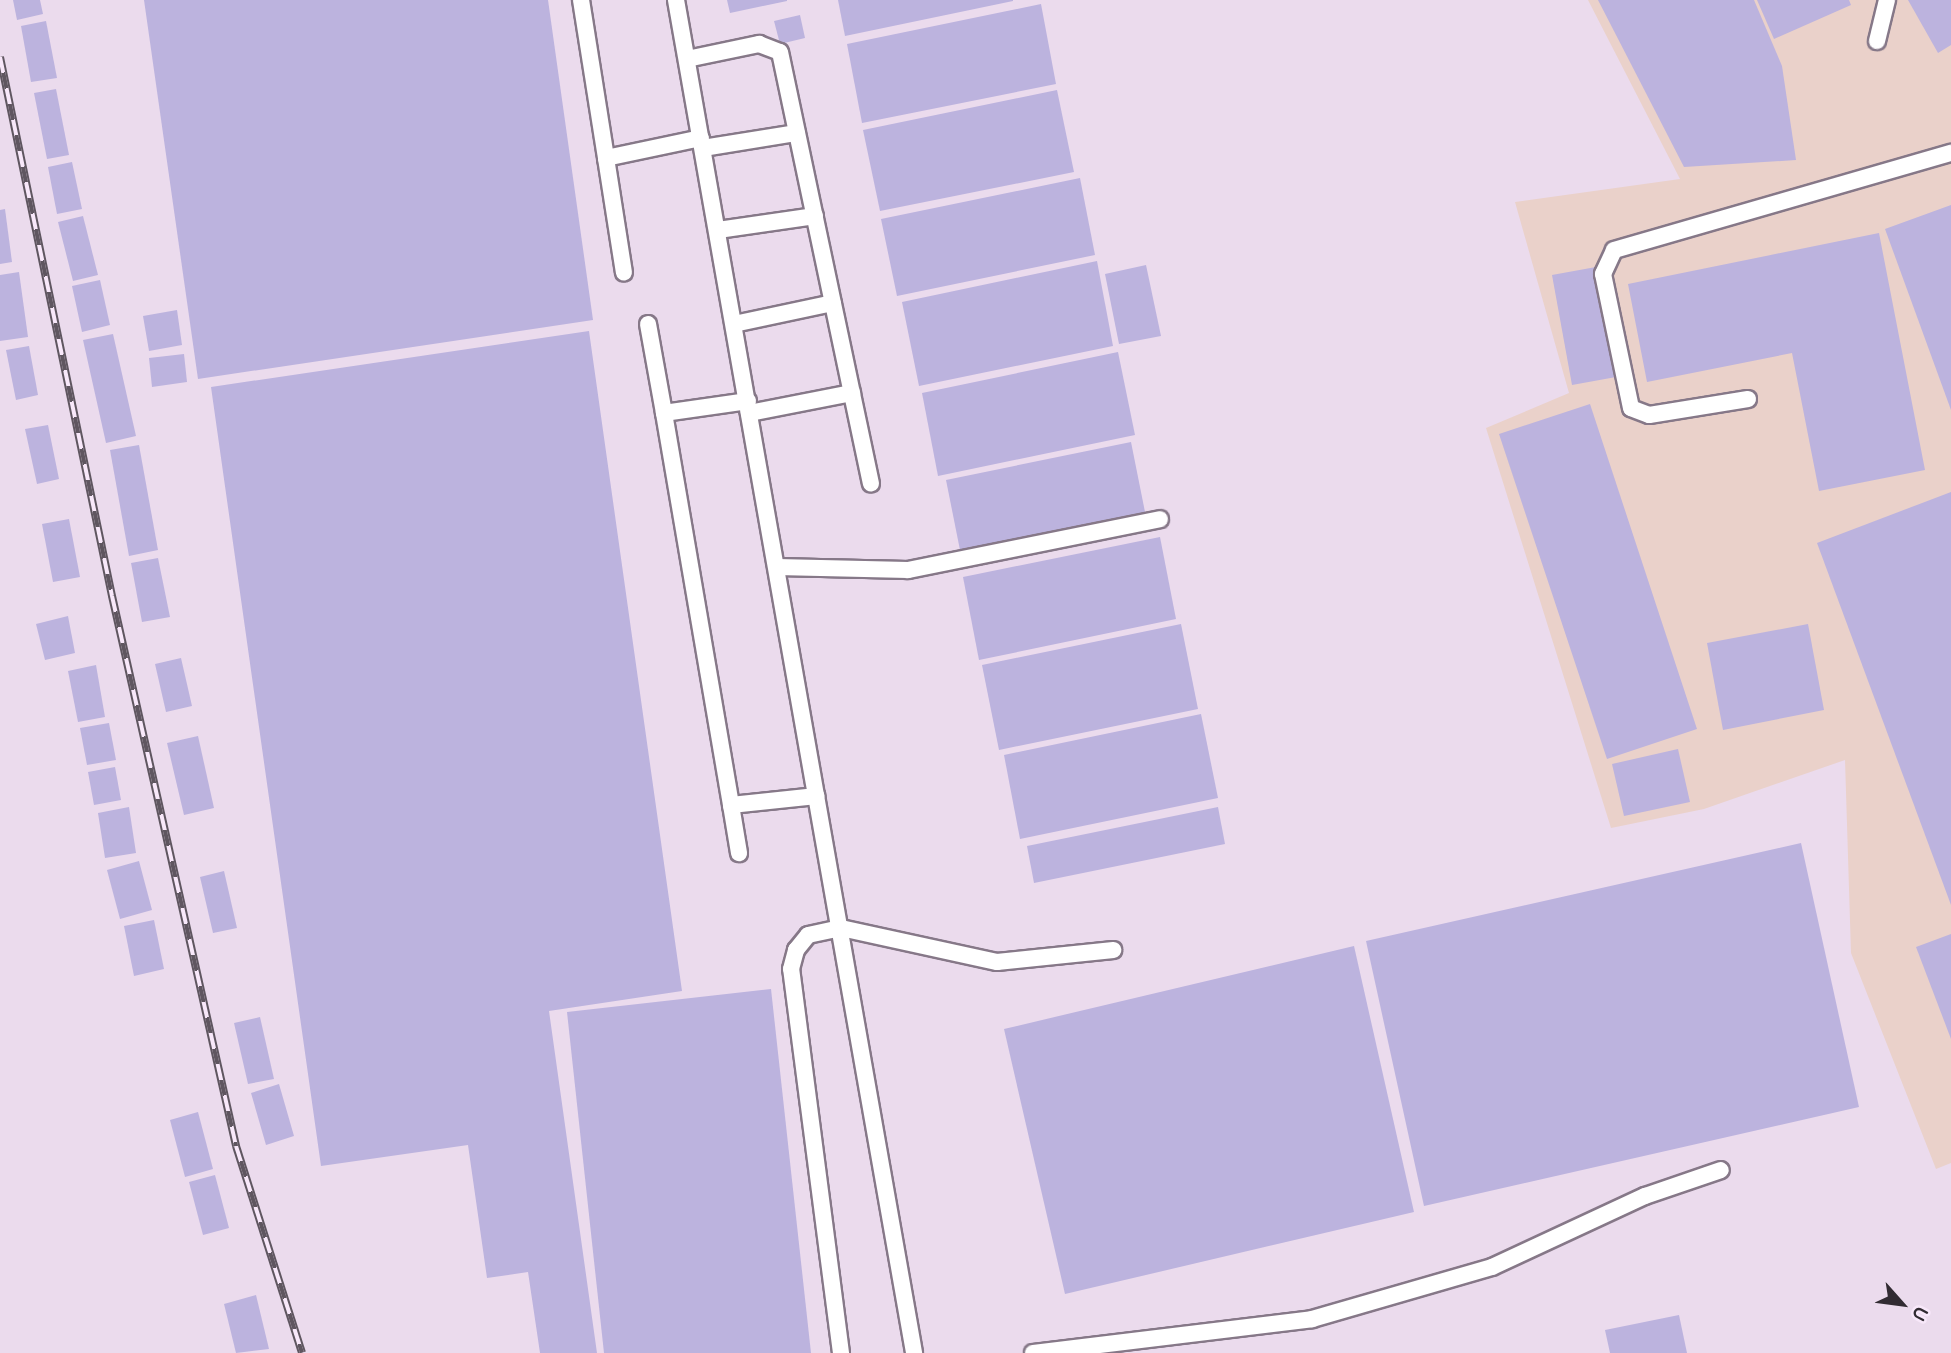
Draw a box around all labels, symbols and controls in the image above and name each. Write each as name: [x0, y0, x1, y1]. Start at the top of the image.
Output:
north arrow: [1867, 1269, 1937, 1339]
text: U: [1907, 1302, 1934, 1325]

